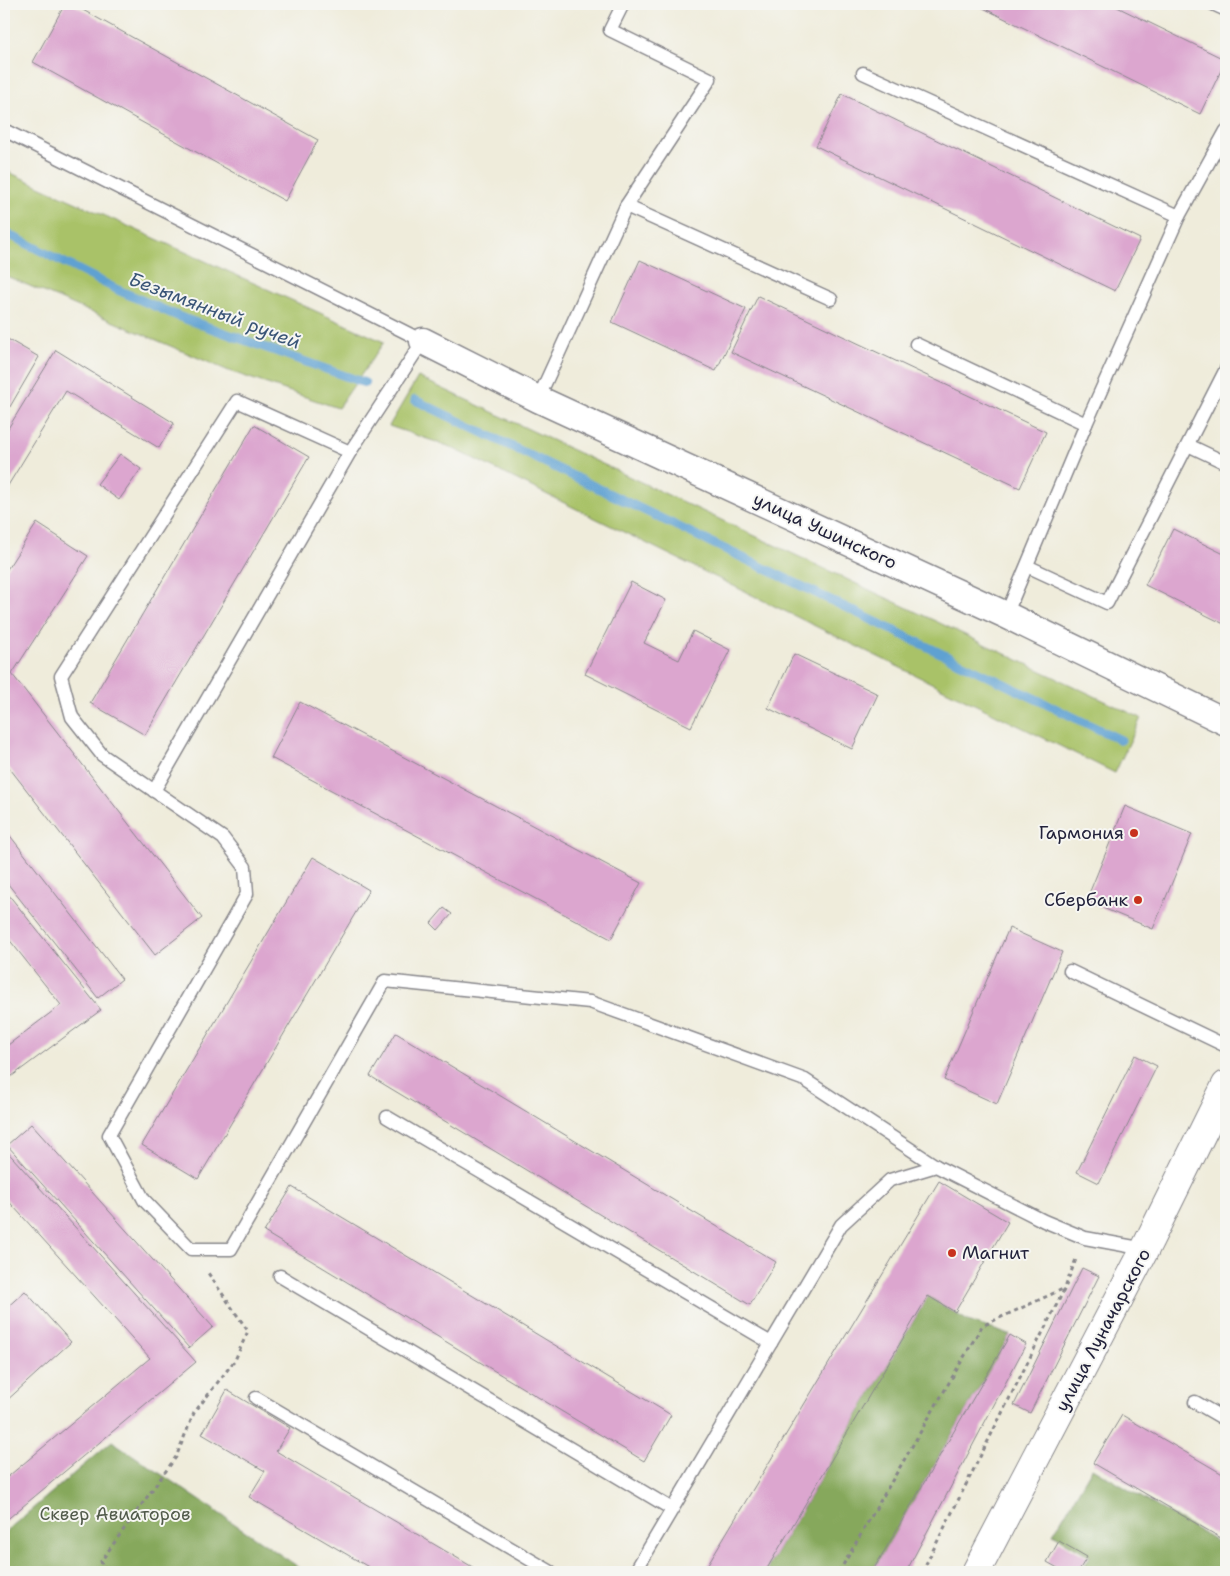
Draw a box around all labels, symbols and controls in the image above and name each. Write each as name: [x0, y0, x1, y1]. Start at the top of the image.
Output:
water label: Безымянный ручей: [125, 266, 304, 355]
street label: улица Ушинского: [749, 487, 901, 575]
place label: Гармония: [1039, 821, 1124, 845]
marker: Гармония: [1128, 827, 1140, 839]
place label: Сбербанк: [1044, 888, 1128, 912]
marker: Сбербанк: [1132, 894, 1144, 906]
place label: Магнит: [962, 1241, 1030, 1265]
street label: улица Луначарского: [1050, 1244, 1156, 1416]
marker: Магнит: [946, 1247, 958, 1259]
park label: Сквер Авиаторов: [40, 1502, 190, 1526]

